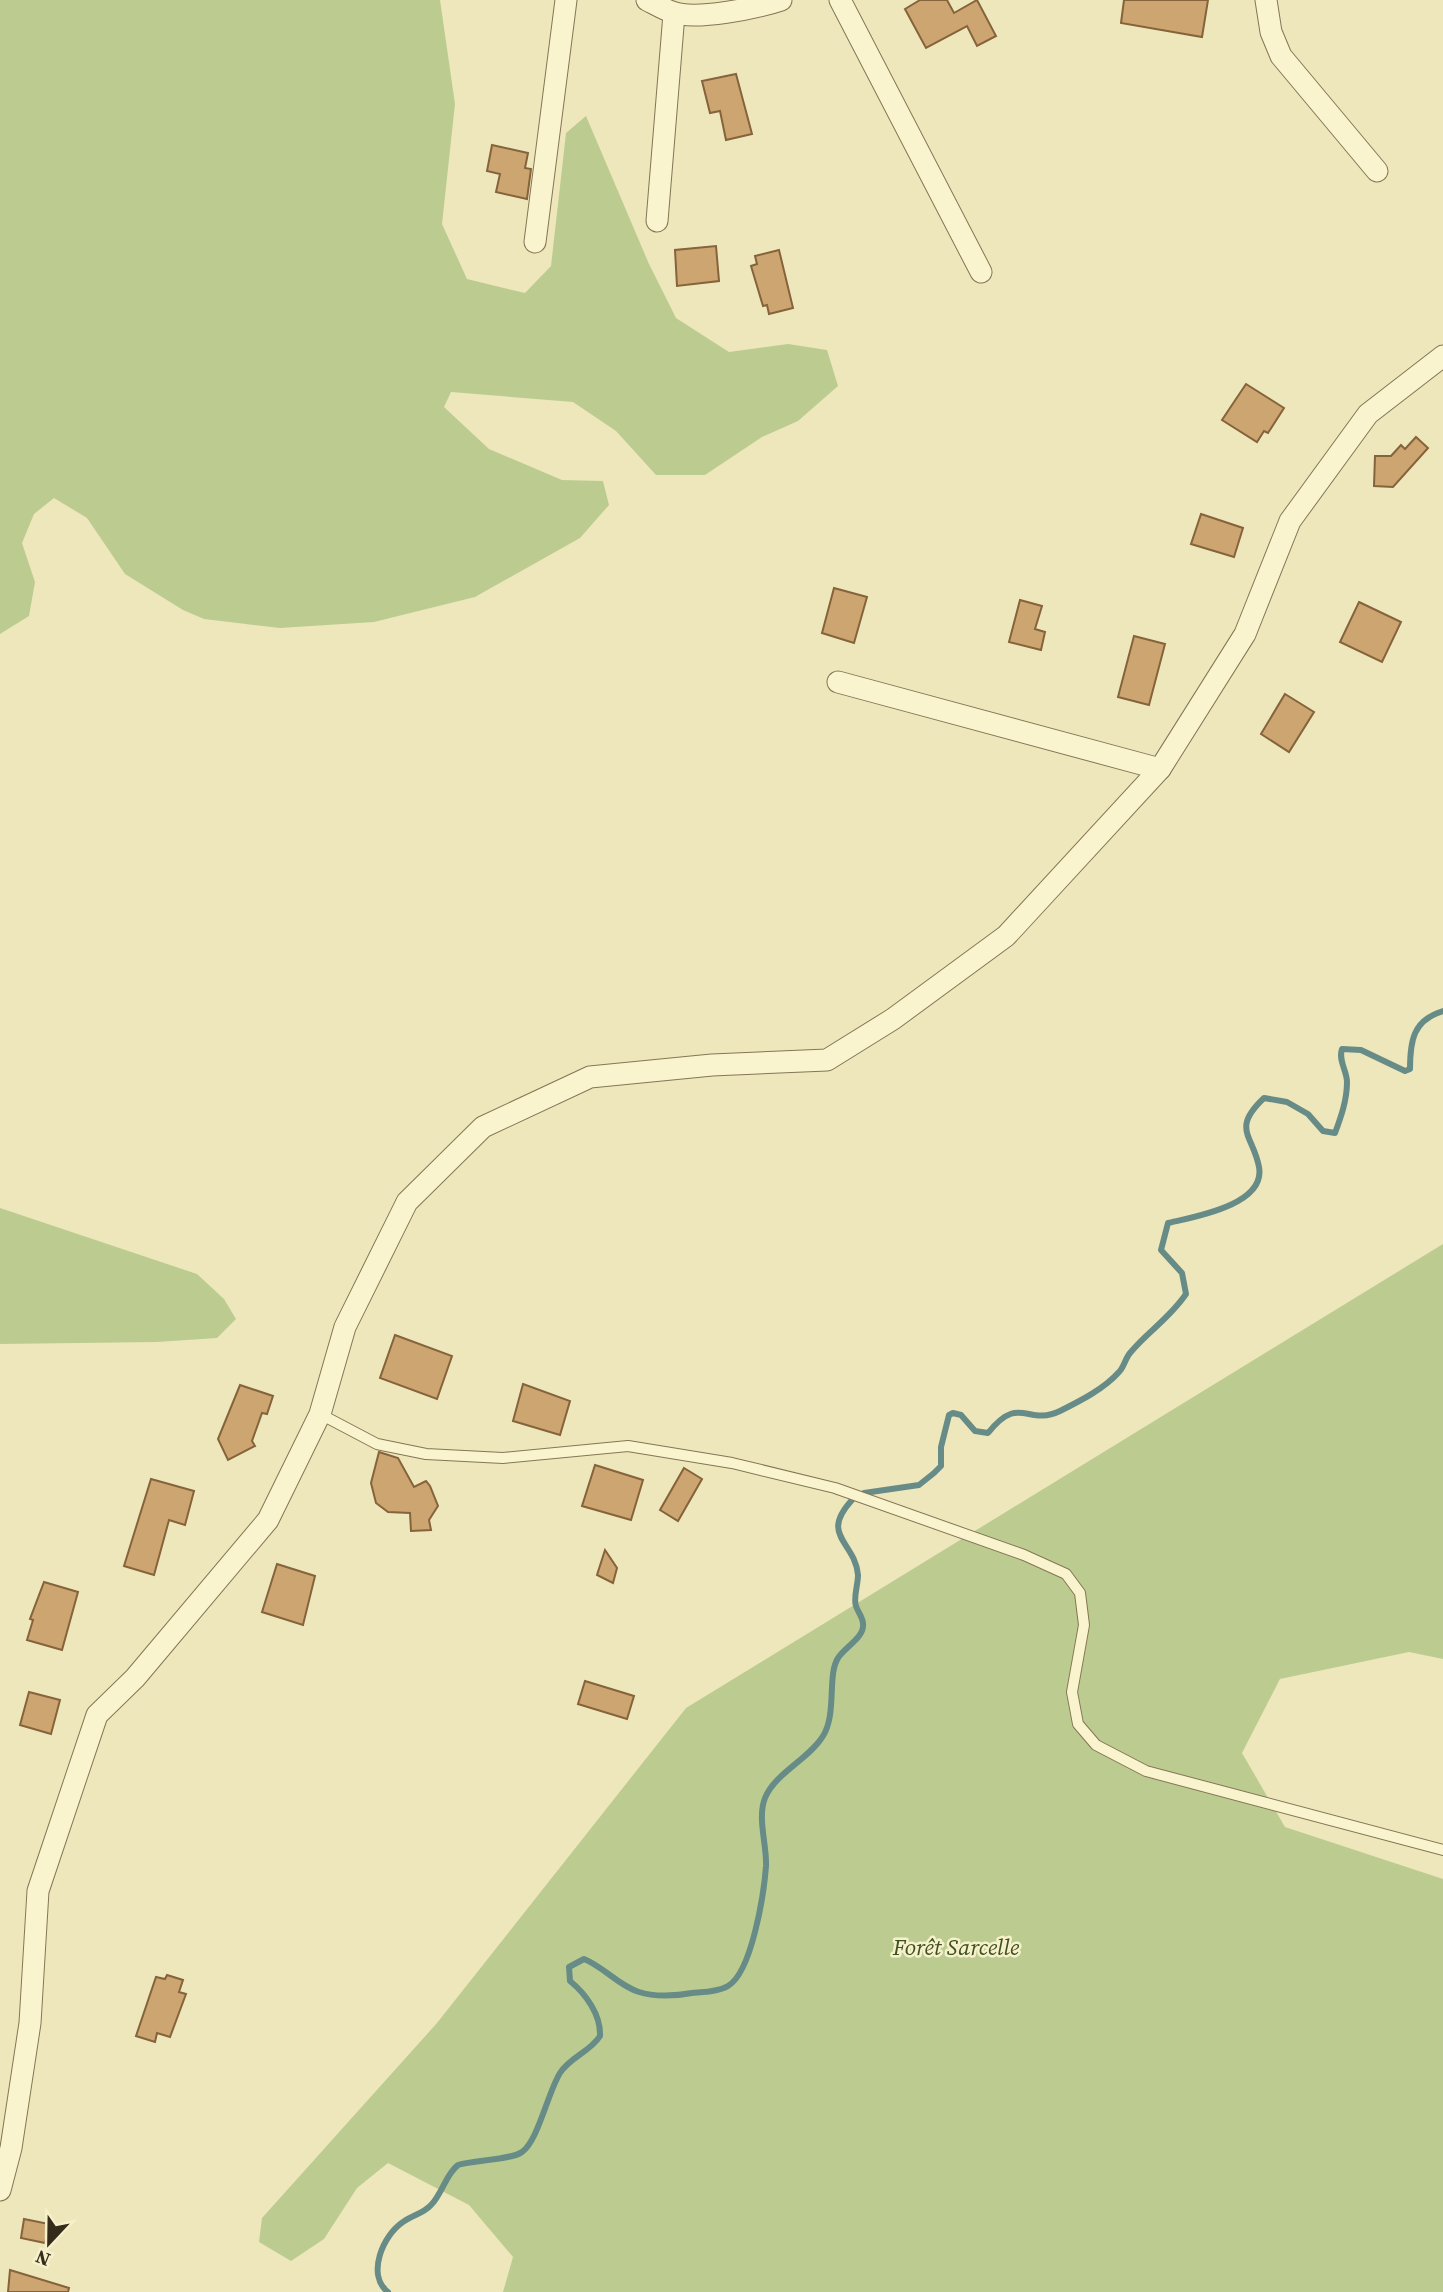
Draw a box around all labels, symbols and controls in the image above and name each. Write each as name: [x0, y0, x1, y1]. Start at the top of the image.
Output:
park label: Forêt Sarcelle: [892, 1931, 1020, 1963]
north arrow: [14, 2208, 84, 2278]
text: N: [31, 2244, 54, 2273]

